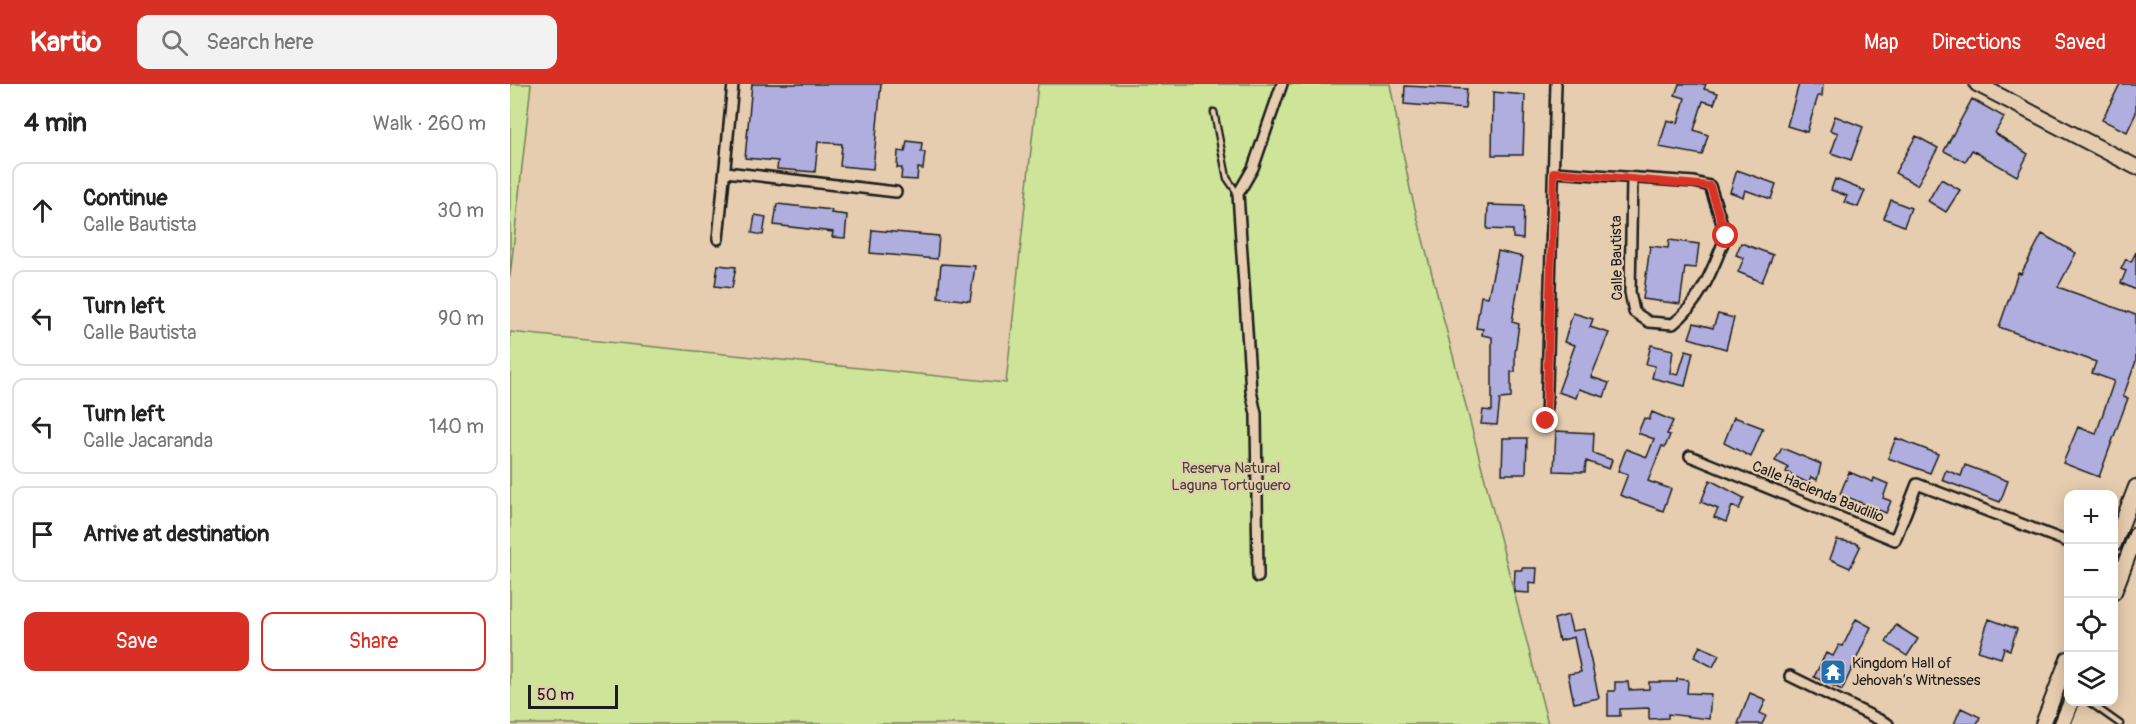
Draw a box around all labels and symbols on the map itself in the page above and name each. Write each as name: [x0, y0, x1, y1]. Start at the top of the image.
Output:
street label: Calle Bautista: [1607, 215, 1627, 301]
route start: [1712, 222, 1738, 248]
route end: [1532, 407, 1558, 433]
street label: Calle Hacienda Baudilio: [1749, 457, 1887, 527]
park label: Reserva Natural Laguna Tortuguero: [1171, 459, 1291, 495]
place label: Kingdom Hall of Jehovah’s Witnesses: [1852, 654, 1981, 690]
temple icon: Kingdom Hall of Jehovah’s Witnesses: [1818, 657, 1848, 687]
scale bar: [528, 682, 618, 710]

